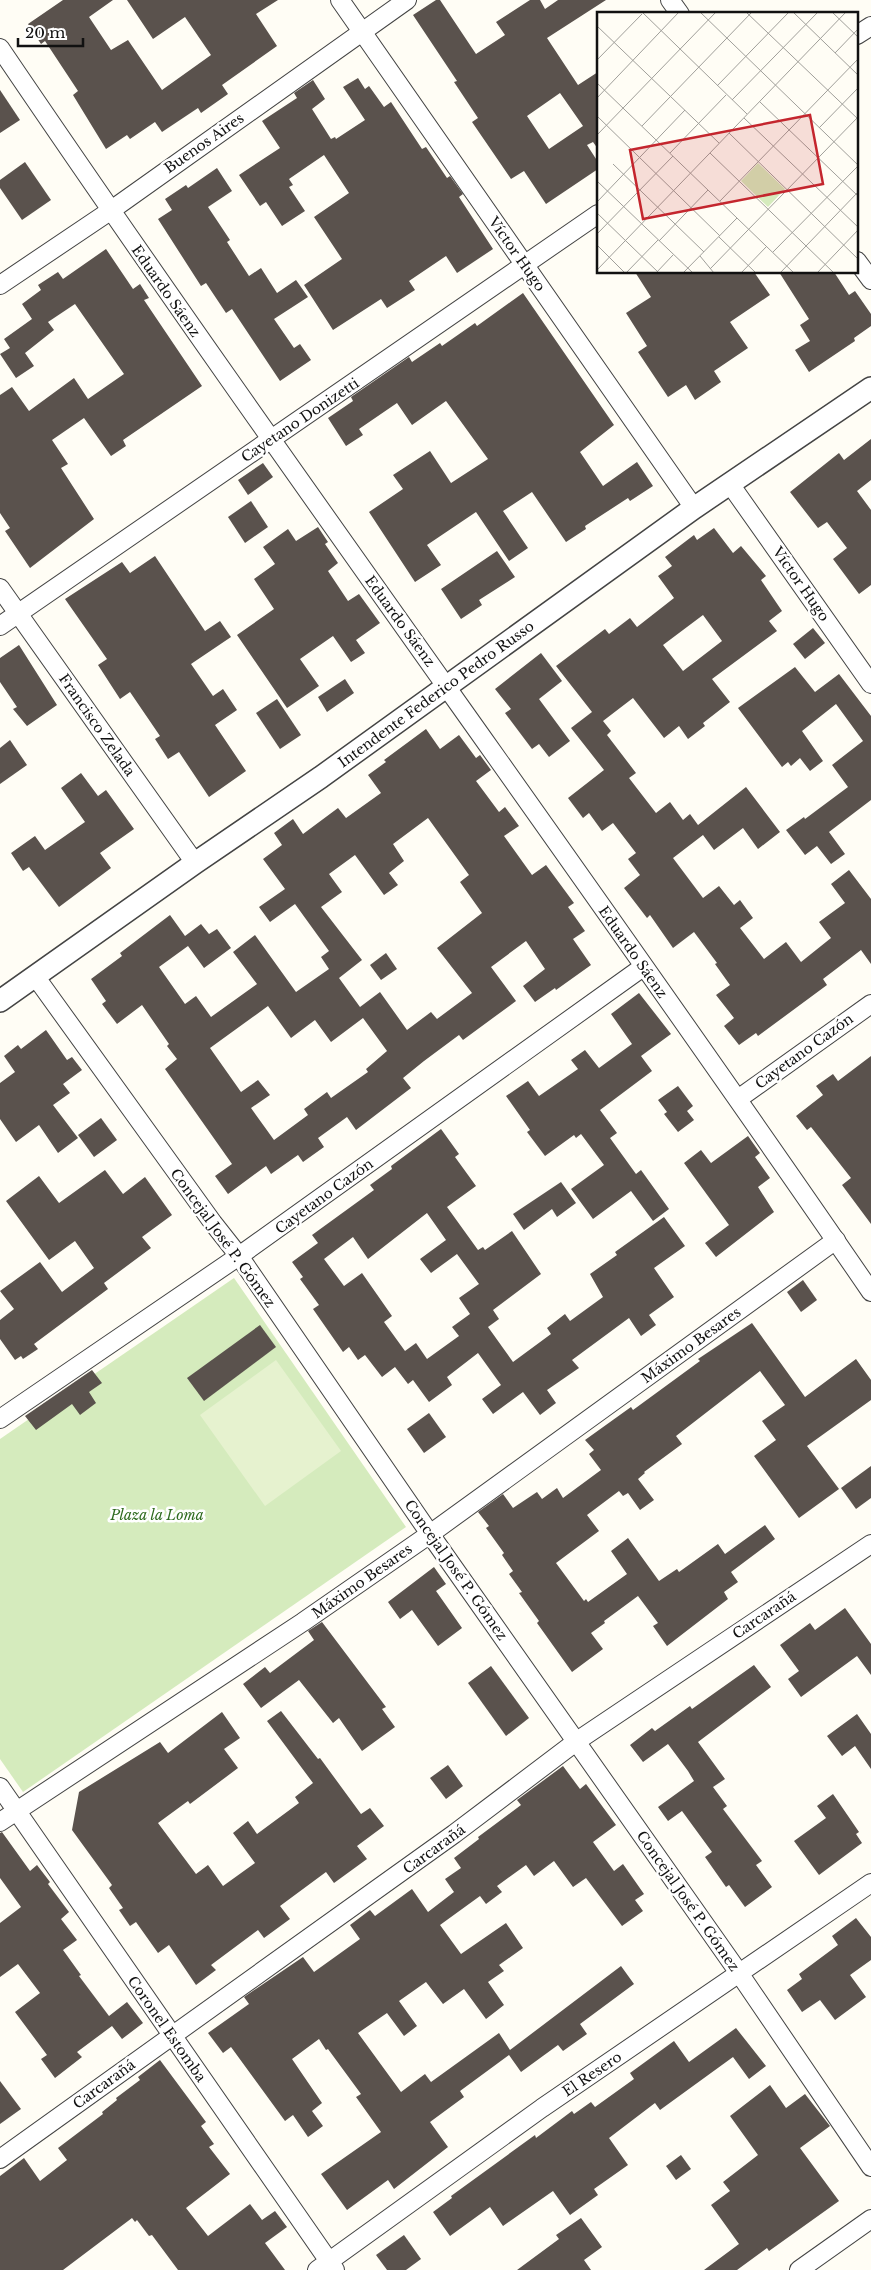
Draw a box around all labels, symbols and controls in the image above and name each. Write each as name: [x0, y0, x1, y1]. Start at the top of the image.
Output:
inset map: [597, 12, 858, 274]
scale bar: [18, 15, 82, 47]
text: 20 m: [25, 23, 65, 42]
street label: Buenos Aires: [161, 109, 247, 177]
street label: Víctor Hugo: [484, 212, 549, 295]
street label: Eduardo Sáenz: [128, 242, 205, 341]
street label: Cayetano Donizetti: [238, 374, 363, 466]
street label: Víctor Hugo: [768, 542, 833, 625]
street label: Eduardo Sáenz: [361, 572, 439, 670]
street label: Intendente Federico Pedro Russo: [334, 617, 538, 771]
street label: Francisco Zelada: [55, 670, 139, 780]
street label: Eduardo Sáenz: [595, 903, 672, 1002]
street label: Cayetano Cazón: [751, 1009, 857, 1093]
street label: Cayetano Cazón: [271, 1154, 377, 1238]
street label: Concejal José P. Gómez: [167, 1165, 280, 1311]
street label: Máximo Besares: [638, 1303, 744, 1387]
street label: Concejal José P. Gómez: [401, 1496, 511, 1644]
park label: Plaza la Loma: [109, 1506, 204, 1524]
street label: Máximo Besares: [308, 1540, 416, 1622]
street label: Carcarañá: [729, 1587, 799, 1643]
street label: Carcarañá: [399, 1820, 469, 1878]
street label: Concejal José P. Gómez: [633, 1827, 743, 1975]
street label: Coronel Estomba: [124, 1973, 210, 2086]
street label: El Resero: [559, 2048, 625, 2100]
street label: Carcarañá: [69, 2055, 139, 2113]

